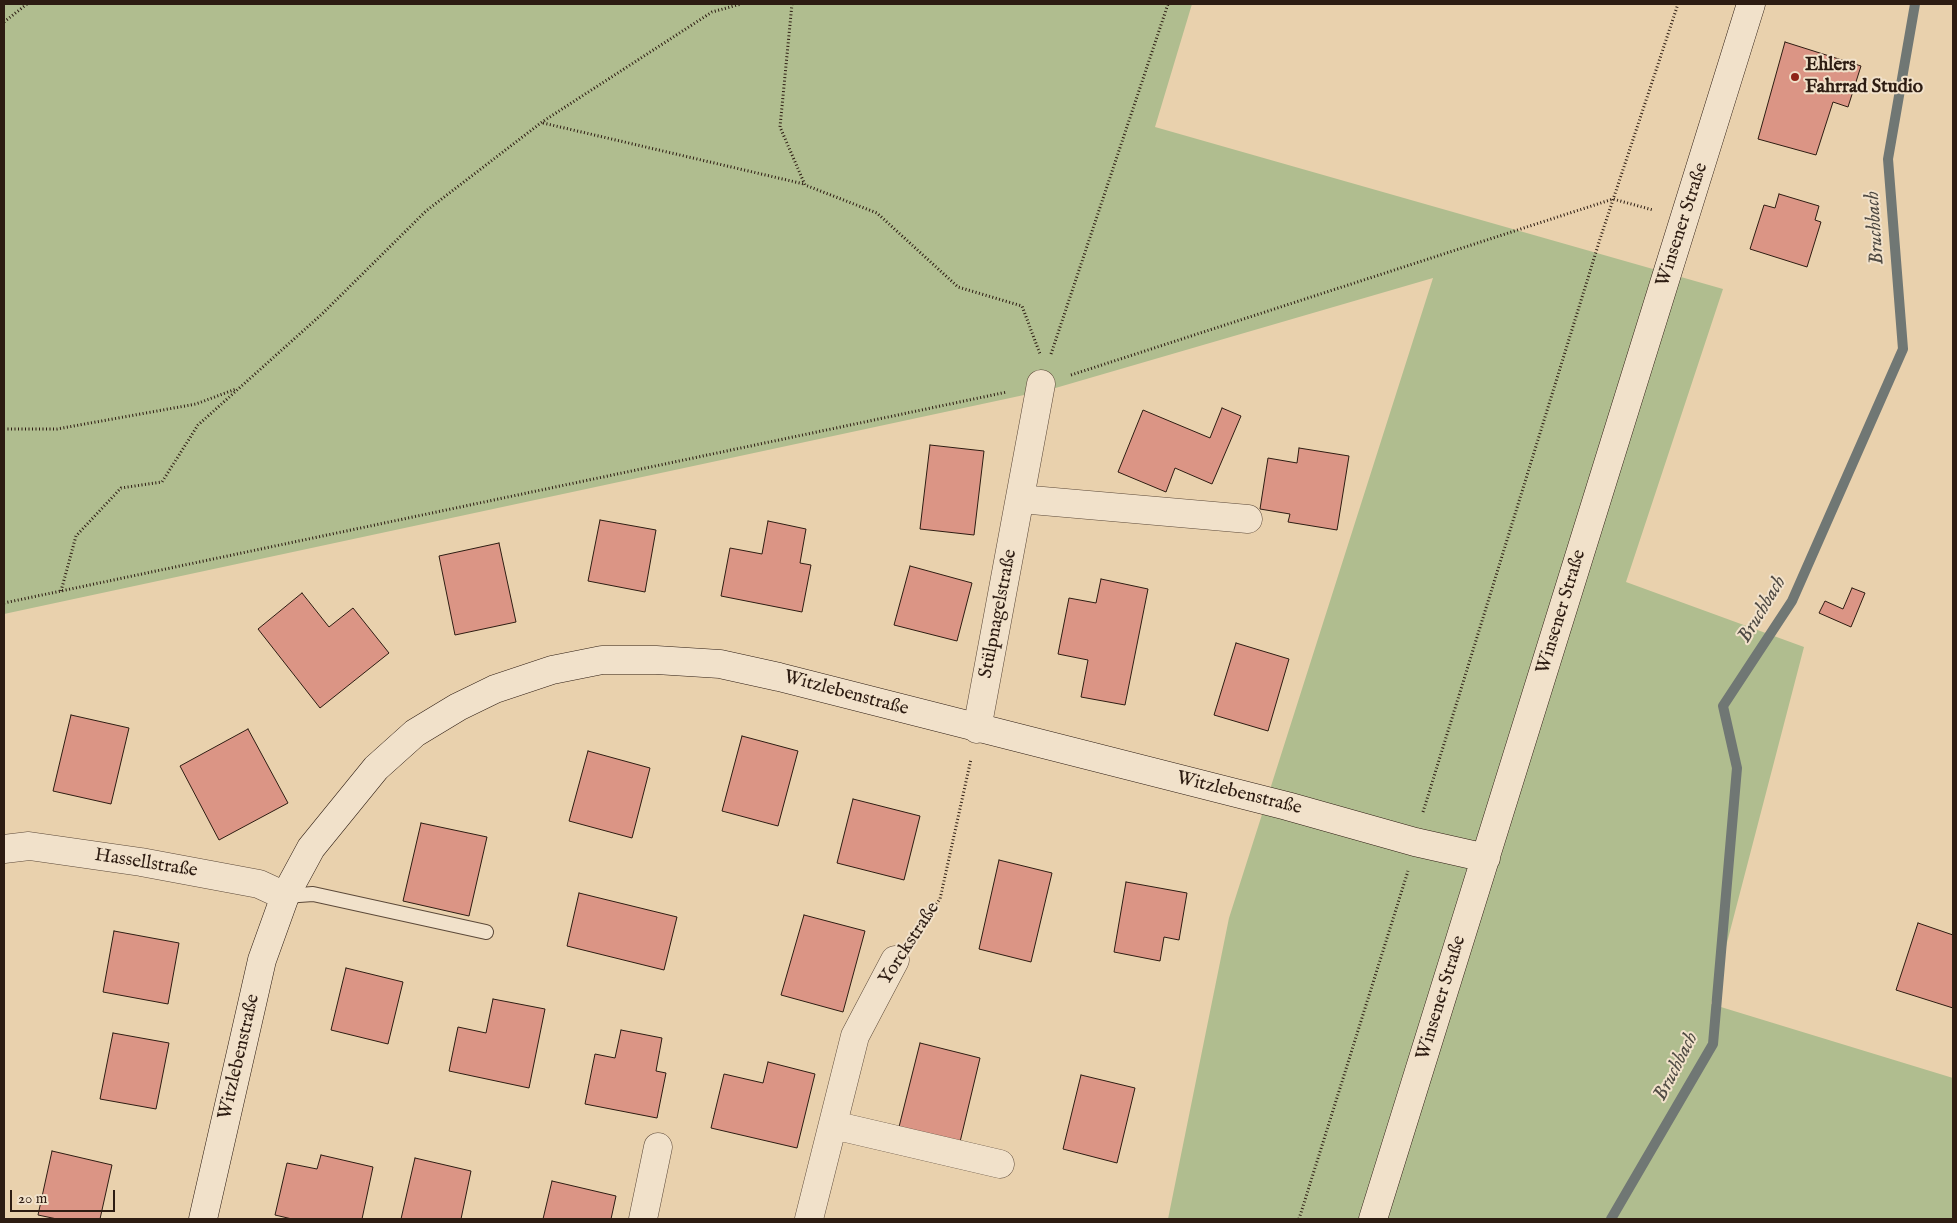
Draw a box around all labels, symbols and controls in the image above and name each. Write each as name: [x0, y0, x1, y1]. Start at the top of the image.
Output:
place label: Ehlers Fahrrad Studio: [1805, 55, 1923, 99]
marker: Ehlers Fahrrad Studio: [1789, 71, 1801, 83]
street label: Winsener Straße: [1652, 160, 1714, 290]
water label: Bruchbach: [1861, 190, 1891, 266]
street label: Winsener Straße: [1532, 547, 1592, 677]
street label: Stülpnagelstraße: [975, 548, 1023, 680]
water label: Bruchbach: [1734, 572, 1792, 648]
street label: Witzlebenstraße: [781, 666, 911, 722]
street label: Witzlebenstraße: [1174, 767, 1304, 821]
street label: Hassellstraße: [93, 845, 199, 883]
street label: Yorckstraße: [875, 898, 945, 990]
street label: Winsener Straße: [1412, 933, 1472, 1063]
street label: Witzlebenstraße: [214, 992, 266, 1122]
water label: Bruchbach: [1650, 1029, 1704, 1105]
scale bar: [12, 1180, 118, 1212]
text: 20 m: [18, 1189, 47, 1208]

